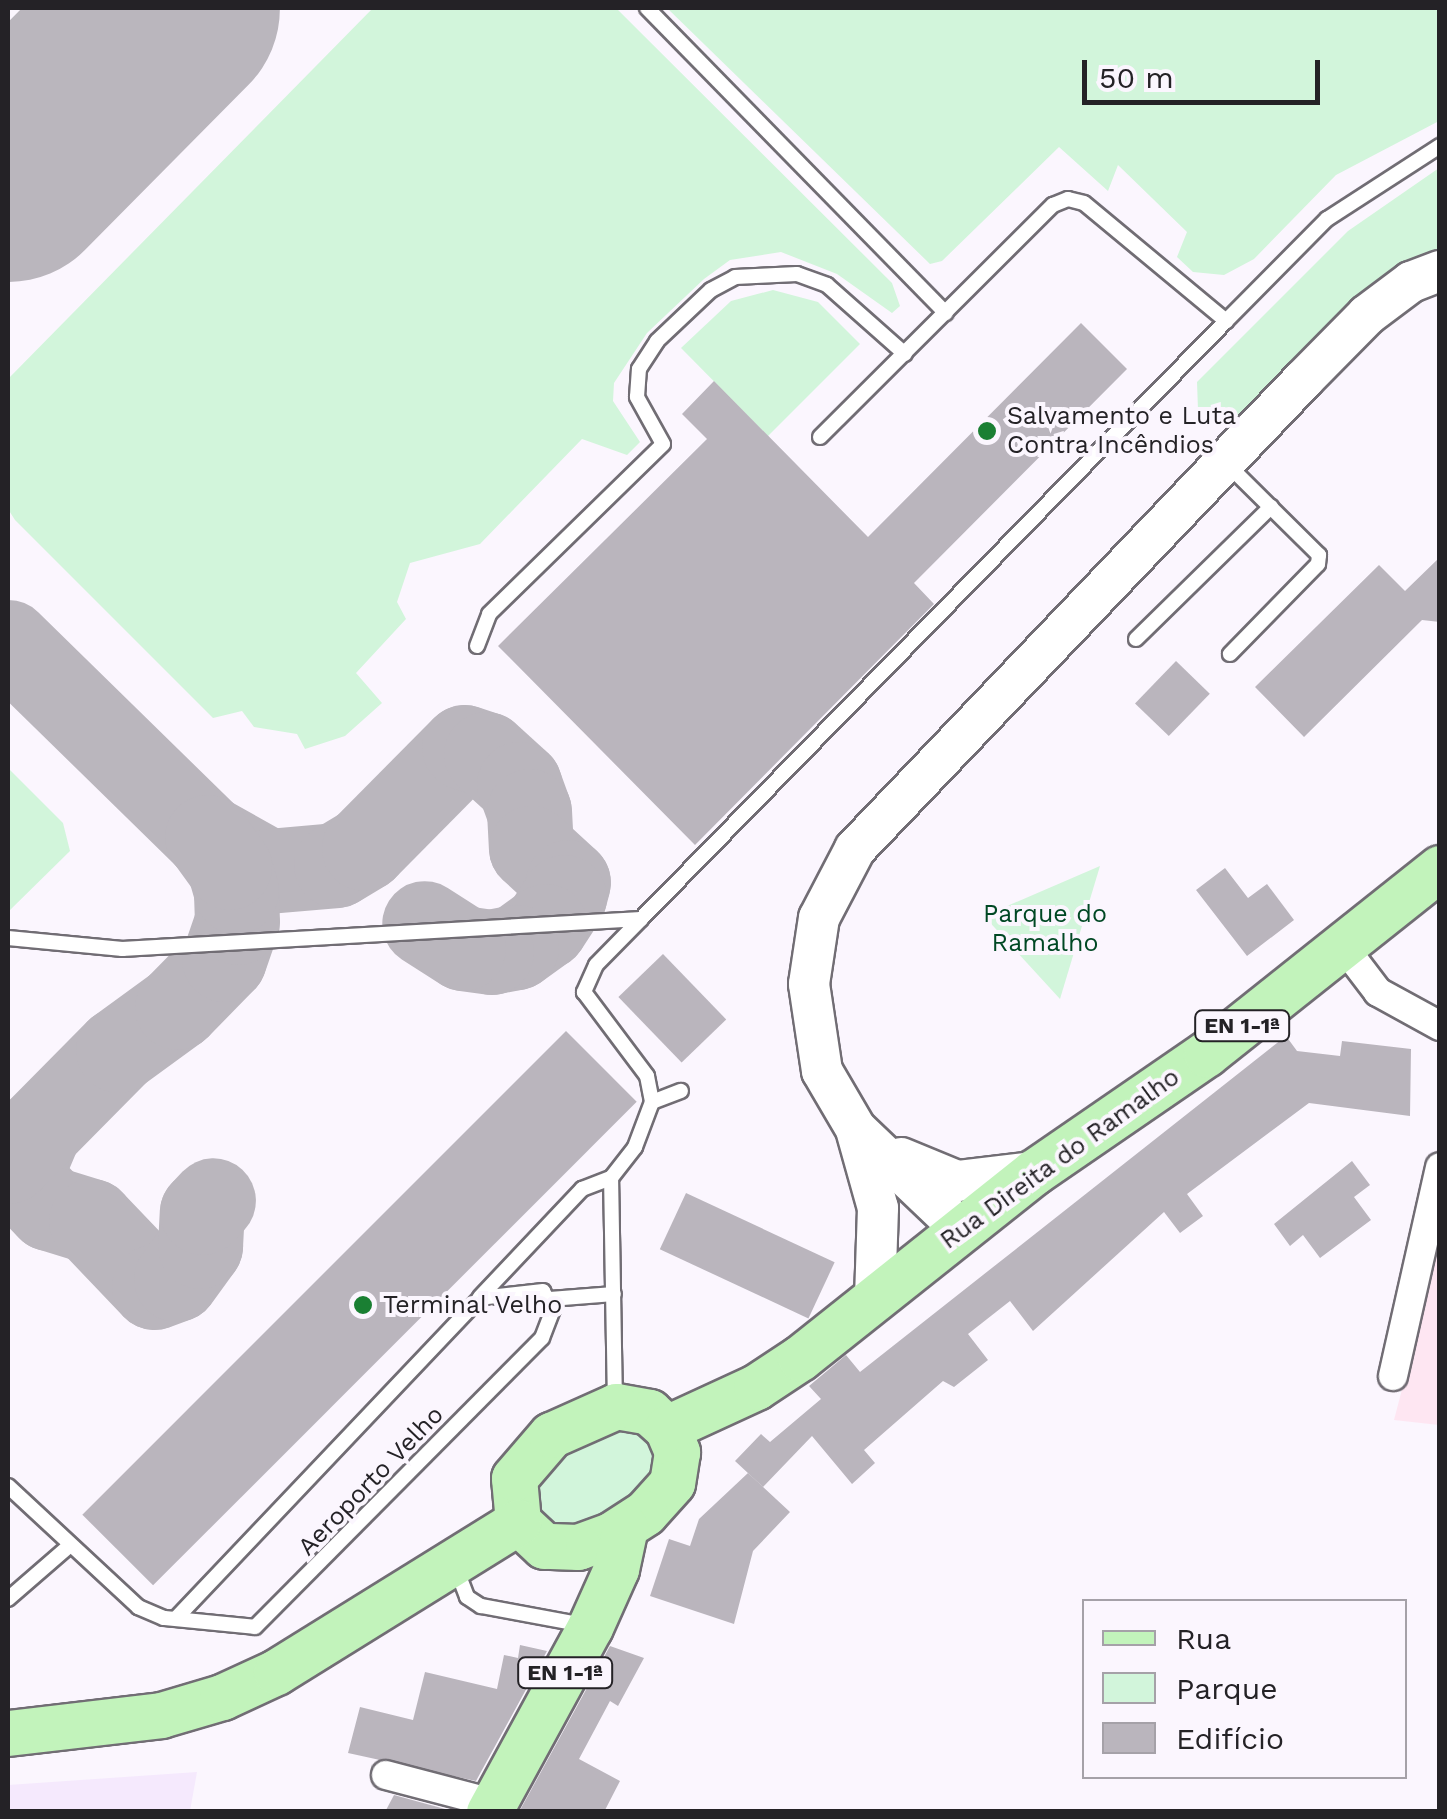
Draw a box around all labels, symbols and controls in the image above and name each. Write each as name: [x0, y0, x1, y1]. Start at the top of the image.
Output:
scale bar: [1087, 40, 1324, 102]
text: 50 m: [1099, 60, 1174, 95]
place label: Salvamento e Luta Contra Incêndios: [1007, 402, 1236, 461]
marker: Salvamento e Luta Contra Incêndios: [976, 420, 998, 442]
park label: Parque do Ramalho: [983, 900, 1107, 959]
road number: EN 1-1ª: [1192, 1009, 1292, 1043]
street label: Rua Direita do Ramalho: [934, 1062, 1186, 1256]
place label: Terminal Velho: [383, 1290, 564, 1320]
marker: Terminal Velho: [352, 1294, 374, 1316]
street label: Aeroporto Velho: [292, 1400, 450, 1562]
legend: [1082, 1599, 1407, 1779]
text: Rua: [1176, 1621, 1231, 1656]
road number: EN 1-1ª: [515, 1656, 615, 1690]
text: Parque: [1176, 1671, 1278, 1706]
text: Edifício: [1176, 1721, 1284, 1756]

